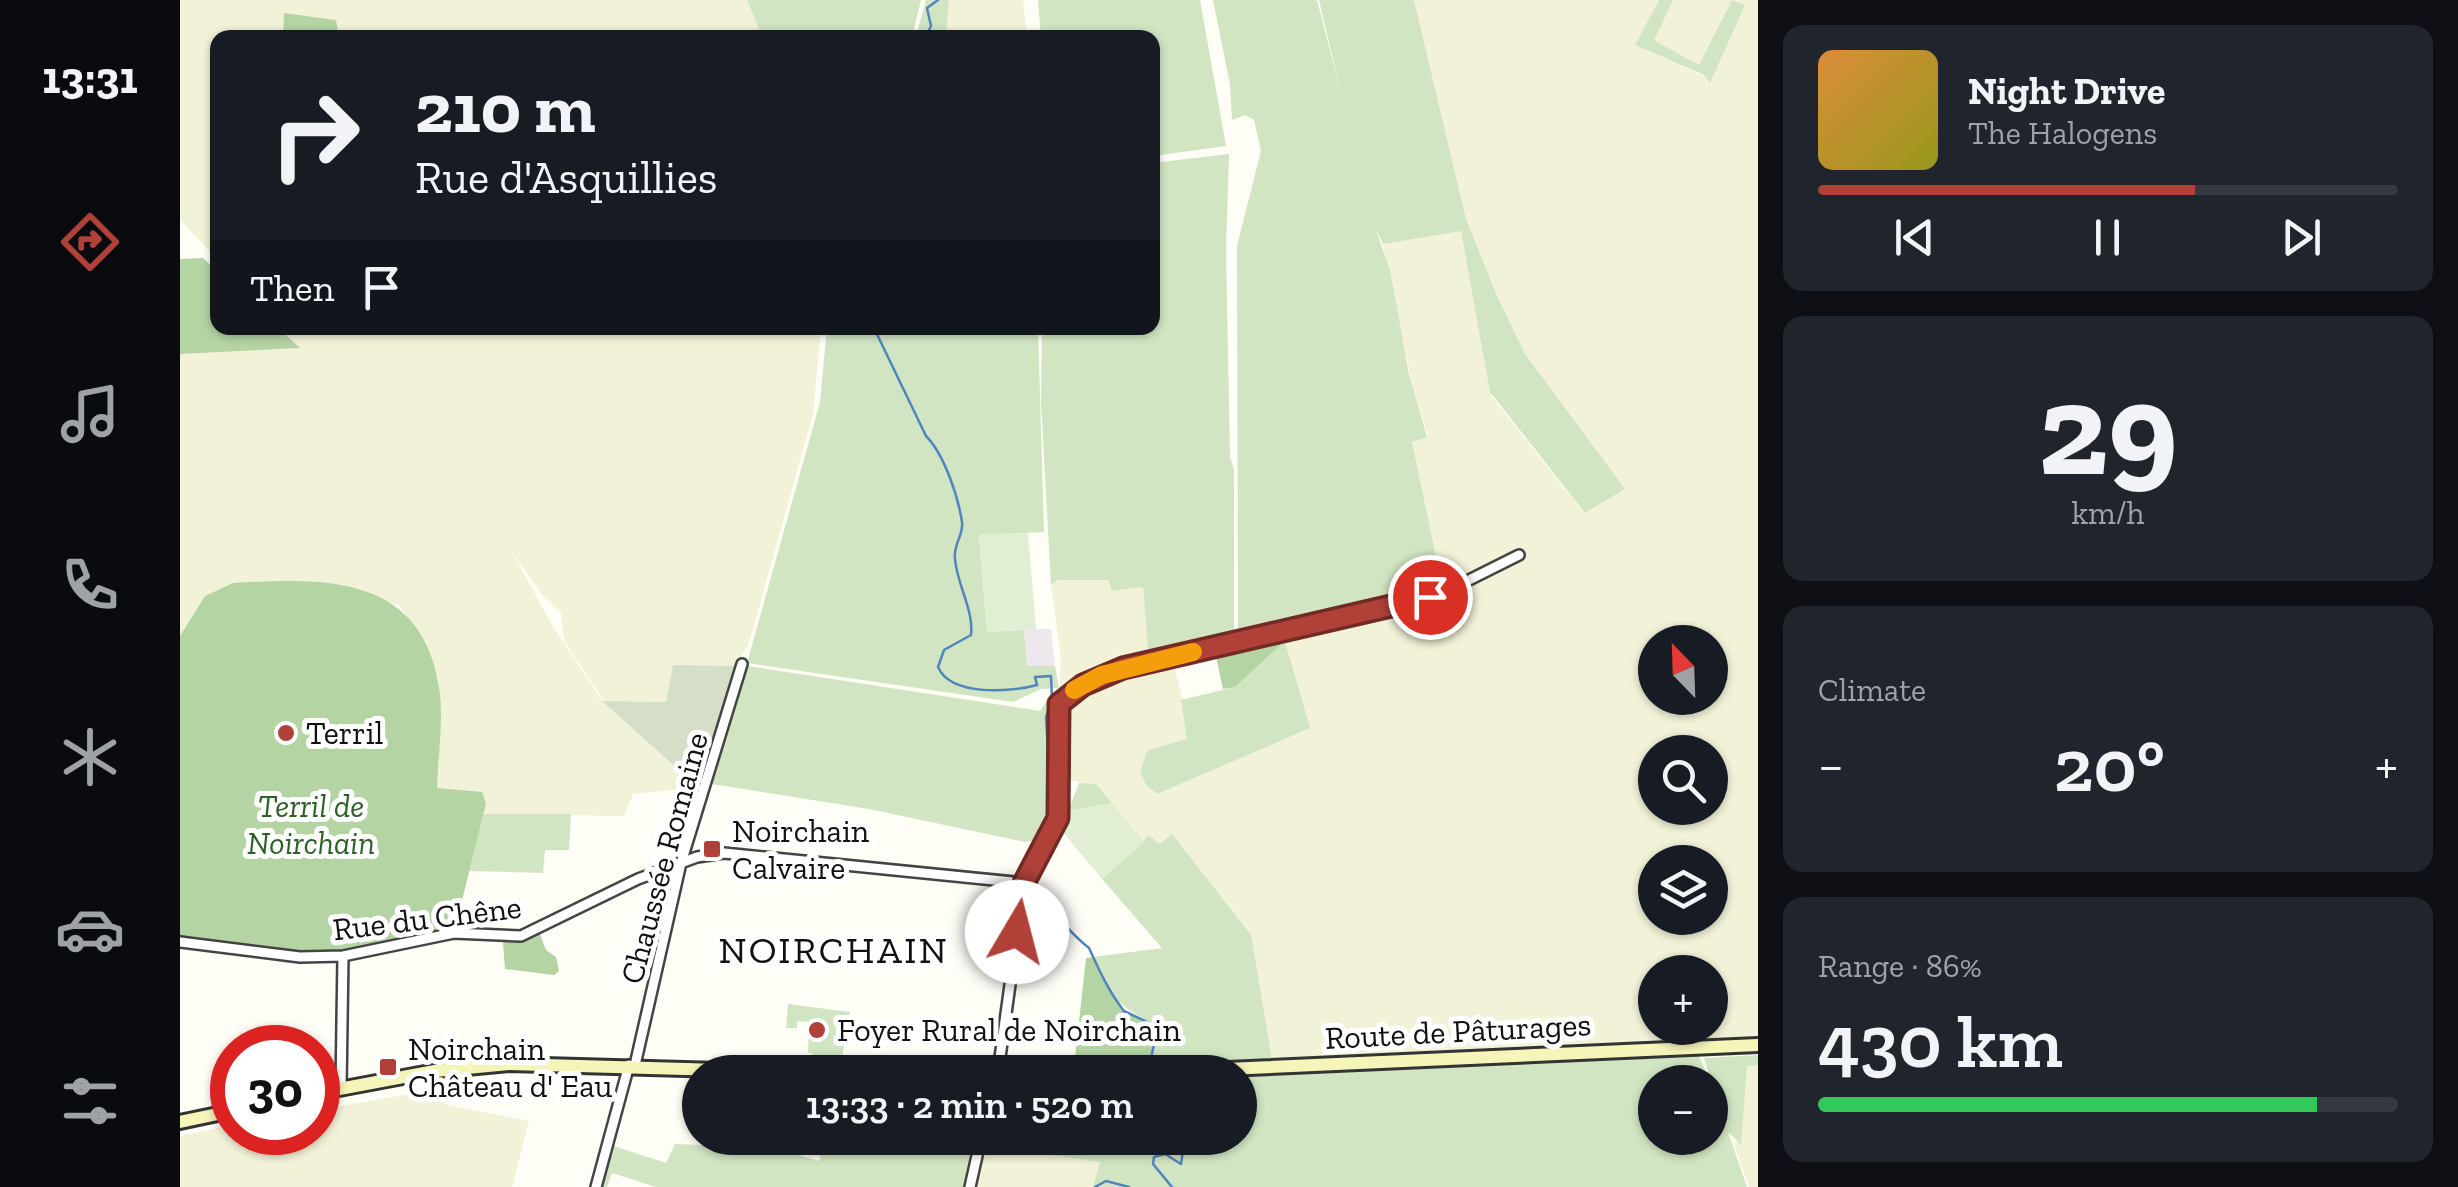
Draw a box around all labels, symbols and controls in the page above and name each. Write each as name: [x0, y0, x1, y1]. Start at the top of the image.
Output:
text: 13:31: [42, 51, 138, 105]
text: 210 m: [415, 66, 596, 150]
text: Night Drive: [1968, 68, 2165, 114]
icon: right: [250, 70, 380, 200]
text: The Halogens: [1968, 114, 2157, 152]
text: Rue d'Asquillies: [415, 151, 718, 205]
icon: directions: [55, 207, 125, 277]
icon: previous: [1887, 210, 1942, 265]
icon: pause: [2080, 210, 2135, 265]
icon: next: [2274, 210, 2329, 265]
icon: arrive: [354, 260, 409, 315]
text: Then: [250, 265, 334, 311]
text: 29: [2038, 351, 2178, 507]
icon: music: [55, 379, 125, 449]
text: km/h: [2071, 494, 2145, 532]
icon: phone: [55, 550, 125, 620]
pin: [1388, 555, 1473, 640]
icon: arrive: [1403, 570, 1458, 625]
north arrow: [1638, 625, 1728, 715]
map controls: [1638, 625, 1728, 1155]
text: Climate: [1818, 671, 1926, 709]
place label: Terril: [306, 714, 383, 752]
text: 20°: [2054, 720, 2165, 810]
icon: climate: [55, 722, 125, 792]
marker: Terril: [275, 722, 297, 744]
street label: Chaussée Romaine: [612, 728, 716, 988]
text: −: [1818, 732, 1844, 798]
text: +: [2375, 732, 2398, 798]
button: search: [1638, 735, 1728, 825]
park label: Terril de Noirchain: [247, 787, 375, 862]
place label: Noirchain Calvaire: [732, 812, 870, 887]
marker: Noirchain Calvaire: [701, 838, 723, 860]
button: layers: [1638, 845, 1728, 935]
position arrow: [965, 880, 1069, 984]
street label: Rue du Chêne: [330, 888, 524, 948]
icon: car: [55, 894, 125, 964]
district label: NOIRCHAIN: [719, 927, 949, 973]
text: Range · 86%: [1818, 947, 1982, 985]
button: +: [1638, 955, 1728, 1045]
text: 430 km: [1818, 996, 2063, 1086]
street label: Route de Pâturages: [1324, 1005, 1592, 1057]
place label: Foyer Rural de Noirchain: [837, 1011, 1181, 1049]
marker: Foyer Rural de Noirchain: [806, 1019, 828, 1041]
speed limit sign: 30: [210, 1025, 340, 1155]
place label: Noirchain Château d' Eau: [408, 1030, 613, 1105]
marker: Noirchain Château d' Eau: [377, 1056, 399, 1078]
button: −: [1638, 1065, 1728, 1155]
icon: filters: [55, 1066, 125, 1136]
text: 13:33 · 2 min · 520 m: [806, 1082, 1133, 1128]

